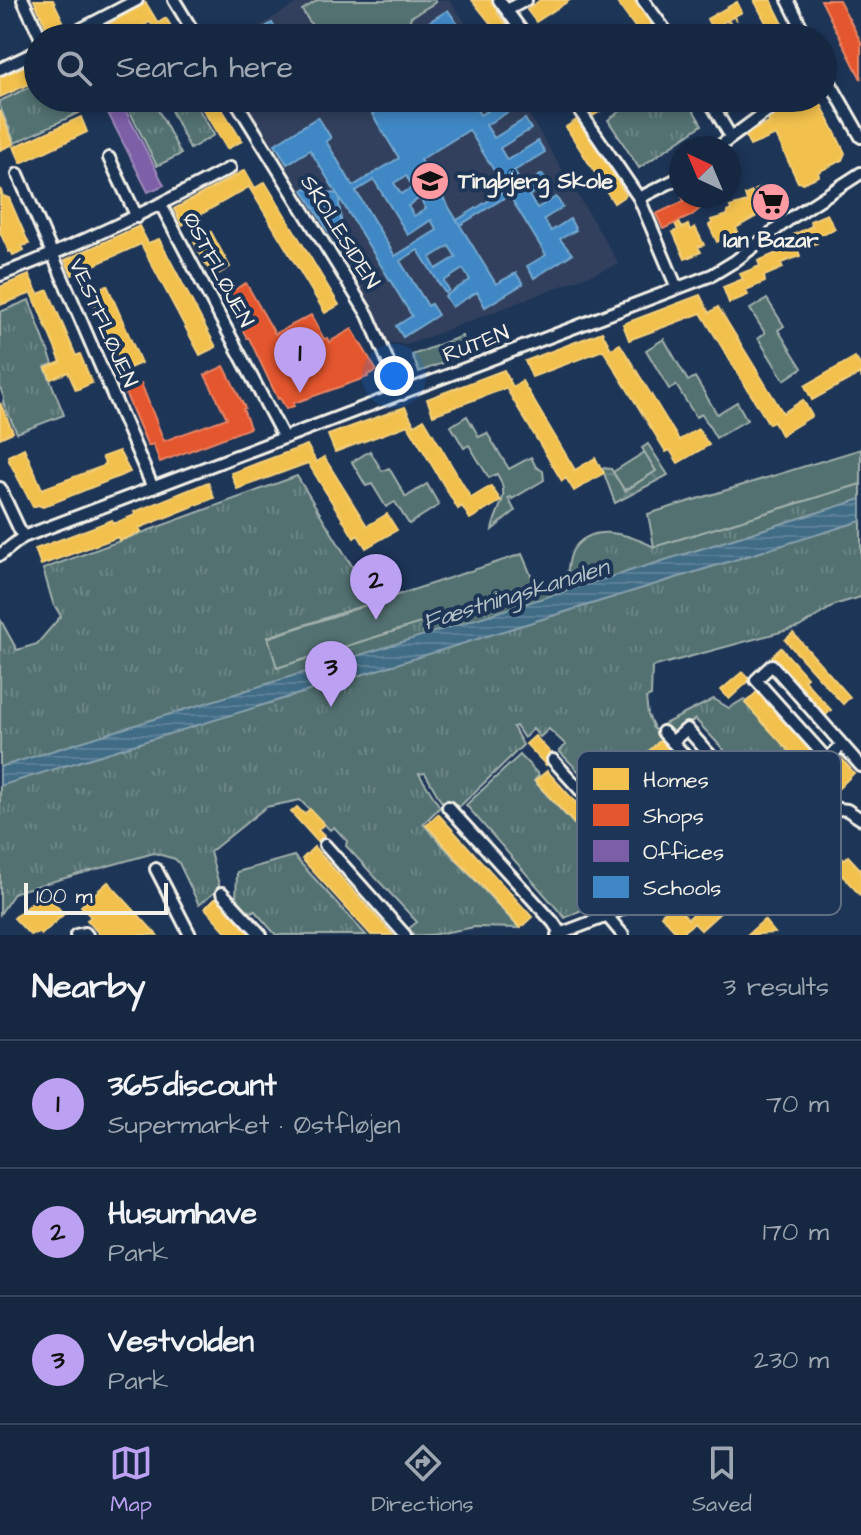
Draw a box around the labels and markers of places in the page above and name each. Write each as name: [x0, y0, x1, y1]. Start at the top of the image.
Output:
school or university icon: Tingbjerg Skole: [409, 160, 451, 202]
place label: Tingbjerg Skole: [457, 166, 613, 198]
supermarket icon: Ian Bazar: [750, 181, 792, 223]
place label: Ian Bazar: [723, 225, 820, 256]
pin: 1: [274, 327, 326, 393]
pin: 2: [350, 554, 402, 620]
pin: 3: [305, 641, 357, 707]

